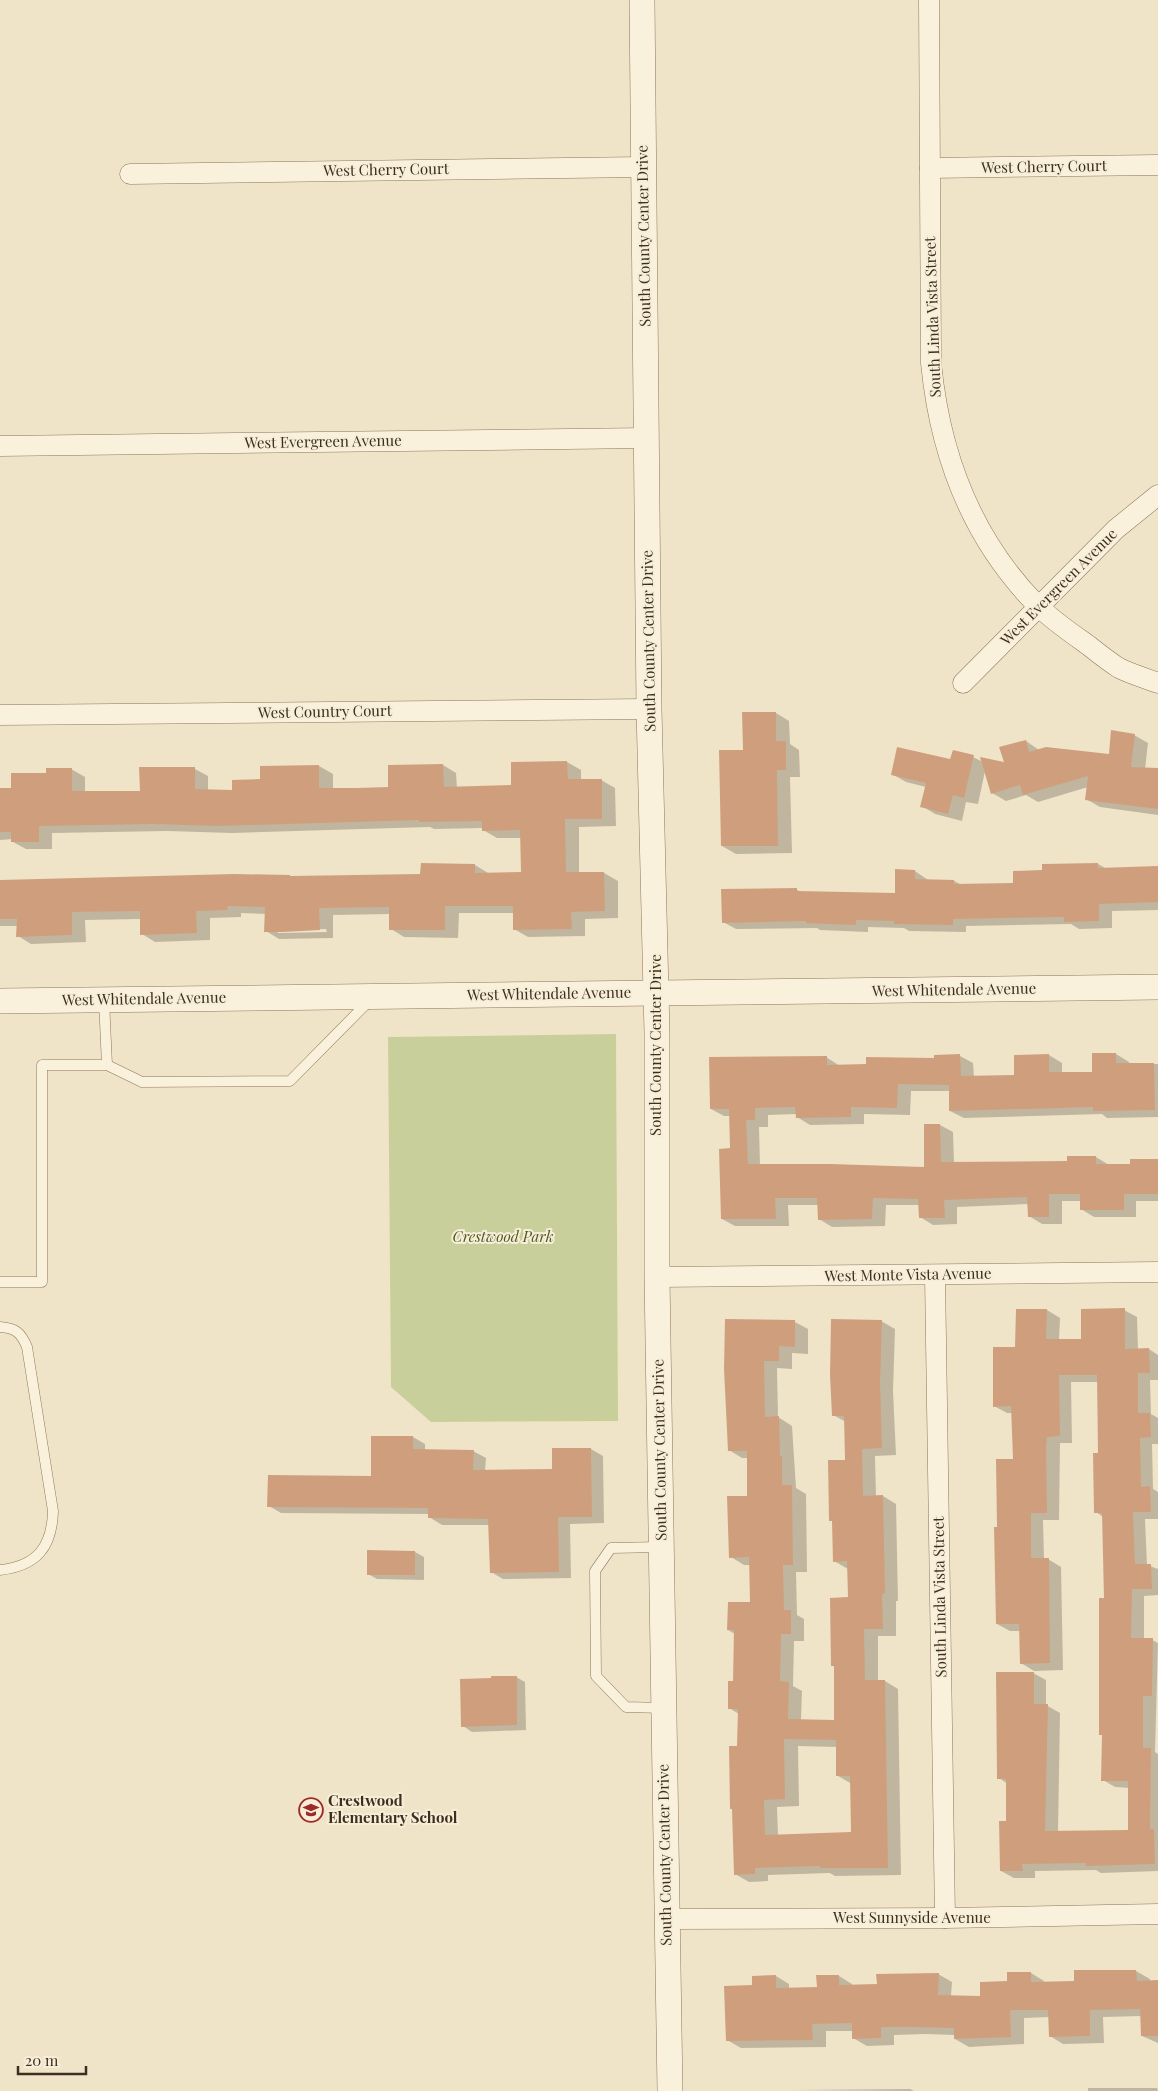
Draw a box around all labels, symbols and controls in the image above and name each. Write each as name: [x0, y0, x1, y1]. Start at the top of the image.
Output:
street label: South County Center Drive: [631, 145, 655, 327]
street label: West Cherry Court: [980, 155, 1108, 177]
street label: West Cherry Court: [322, 158, 450, 180]
street label: South Linda Vista Street: [919, 236, 945, 398]
street label: West Evergreen Avenue: [243, 430, 402, 452]
street label: West Evergreen Avenue: [995, 524, 1121, 650]
street label: South County Center Drive: [636, 550, 660, 732]
street label: West Country Court: [257, 700, 393, 722]
street label: South County Center Drive: [645, 954, 665, 1136]
street label: West Whitendale Avenue: [871, 978, 1036, 1000]
street label: West Whitendale Avenue: [466, 982, 631, 1004]
street label: West Whitendale Avenue: [61, 987, 226, 1009]
park label: Crestwood Park: [453, 1226, 554, 1246]
street label: West Monte Vista Avenue: [823, 1263, 992, 1285]
street label: South County Center Drive: [647, 1359, 671, 1541]
street label: South Linda Vista Street: [928, 1516, 950, 1678]
street label: South County Center Drive: [652, 1764, 676, 1946]
place label: Crestwood Elementary School: [328, 1790, 458, 1827]
school or university icon: Crestwood Elementary School: [298, 1797, 324, 1823]
street label: West Sunnyside Avenue: [832, 1907, 991, 1927]
scale bar: [18, 2044, 85, 2076]
text: 20 m: [25, 2050, 59, 2070]

